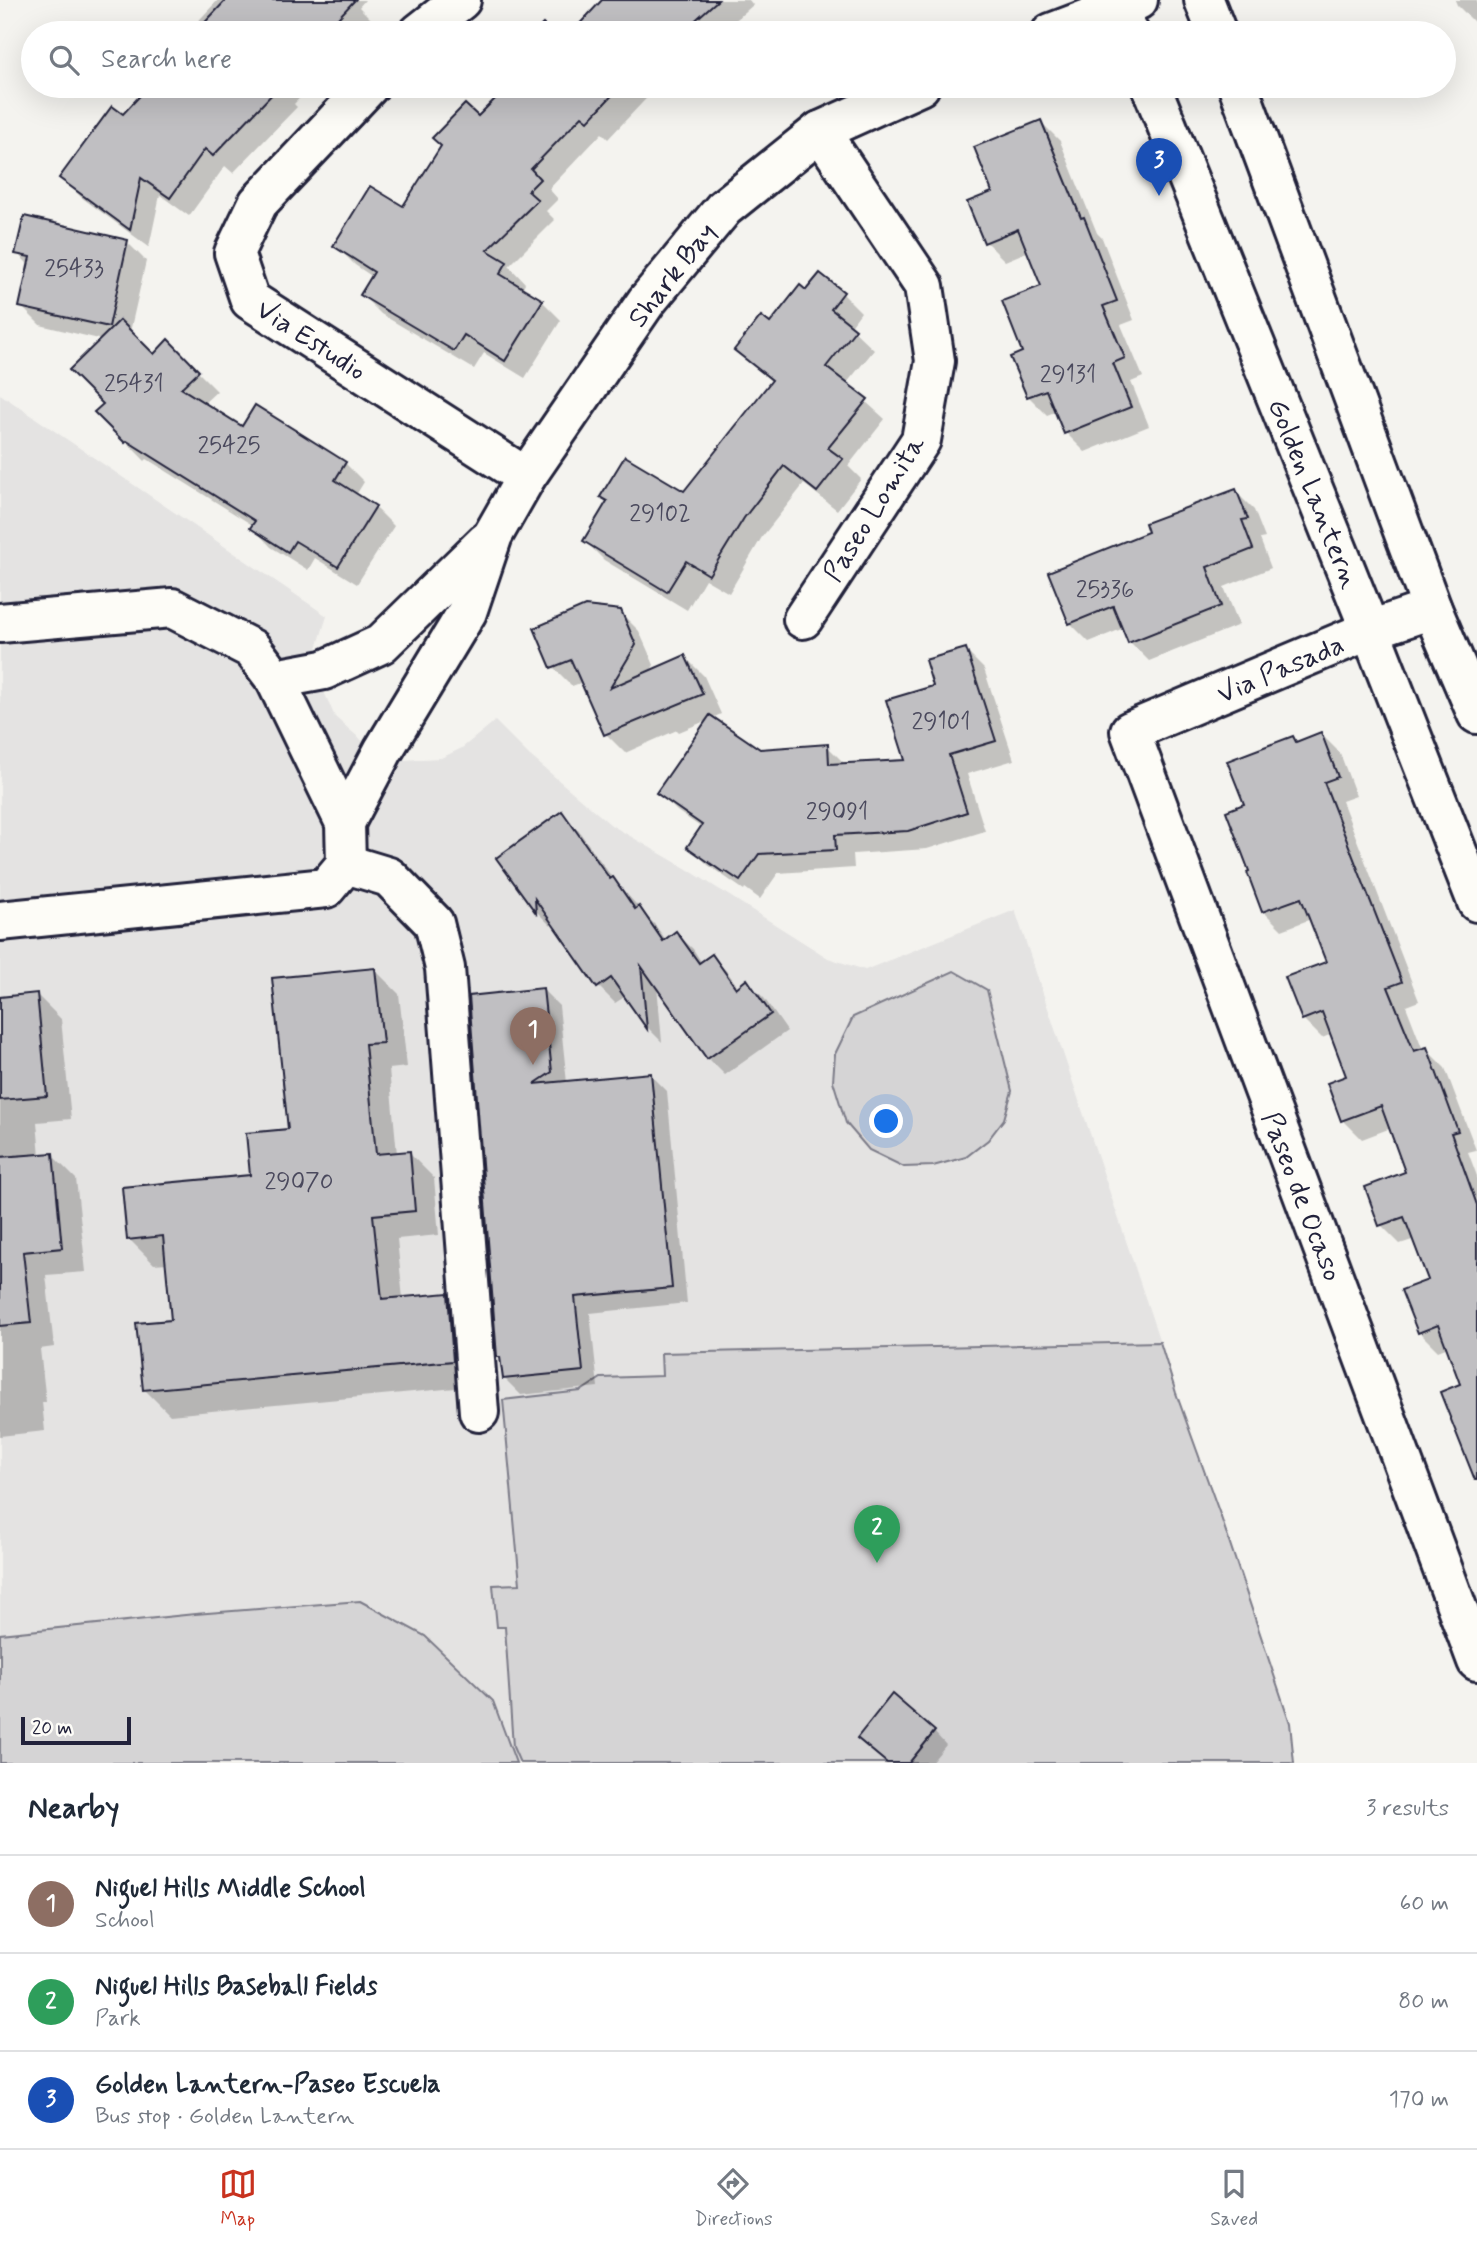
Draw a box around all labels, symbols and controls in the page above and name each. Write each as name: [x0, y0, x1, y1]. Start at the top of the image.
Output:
search box: [21, 21, 1456, 98]
icon: search: [45, 41, 83, 79]
text: Search here: [101, 43, 232, 77]
pin: 3: [1136, 138, 1182, 196]
street label: Shark Bay: [620, 215, 726, 336]
house number: 25433: [44, 254, 104, 285]
street label: Via Estudio: [249, 292, 373, 390]
house number: 29131: [1040, 360, 1096, 391]
house number: 25431: [104, 369, 164, 400]
street label: Golden Lantern: [1258, 394, 1368, 594]
street label: Paseo Lomita: [816, 429, 935, 589]
house number: 25425: [197, 431, 261, 462]
house number: 29102: [629, 499, 691, 530]
house number: 25336: [1076, 575, 1134, 606]
street label: Via Pasada: [1212, 627, 1350, 714]
house number: 29101: [911, 707, 971, 738]
house number: 29091: [806, 797, 868, 828]
pin: 1: [510, 1007, 556, 1065]
your location: [869, 1104, 903, 1138]
street label: Paseo de Ocaso: [1251, 1107, 1350, 1287]
house number: 29070: [265, 1167, 333, 1198]
pin: 2: [854, 1505, 900, 1563]
scale bar: [21, 1714, 131, 1746]
text: 20 m: [32, 1716, 72, 1741]
text: Nearby: [28, 1789, 119, 1828]
text: 3 results: [1366, 1794, 1449, 1824]
text: Niguel Hills Middle School: [95, 1872, 366, 1906]
text: 1: [46, 1889, 56, 1919]
text: 60 m: [1400, 1889, 1449, 1919]
text: School: [95, 1906, 155, 1936]
text: Niguel Hills Baseball Fields: [95, 1970, 377, 2004]
text: 2: [45, 1987, 57, 2017]
text: 80 m: [1398, 1987, 1449, 2017]
text: Park: [95, 2004, 141, 2034]
text: Golden Lantern-Paseo Escuela: [95, 2068, 441, 2102]
text: 3: [46, 2085, 56, 2115]
text: 170 m: [1389, 2085, 1449, 2115]
text: Bus stop · Golden Lantern: [95, 2102, 354, 2132]
tab: Map: [219, 2165, 257, 2232]
tab: Directions: [694, 2165, 773, 2232]
tab: Saved: [1210, 2165, 1258, 2232]

